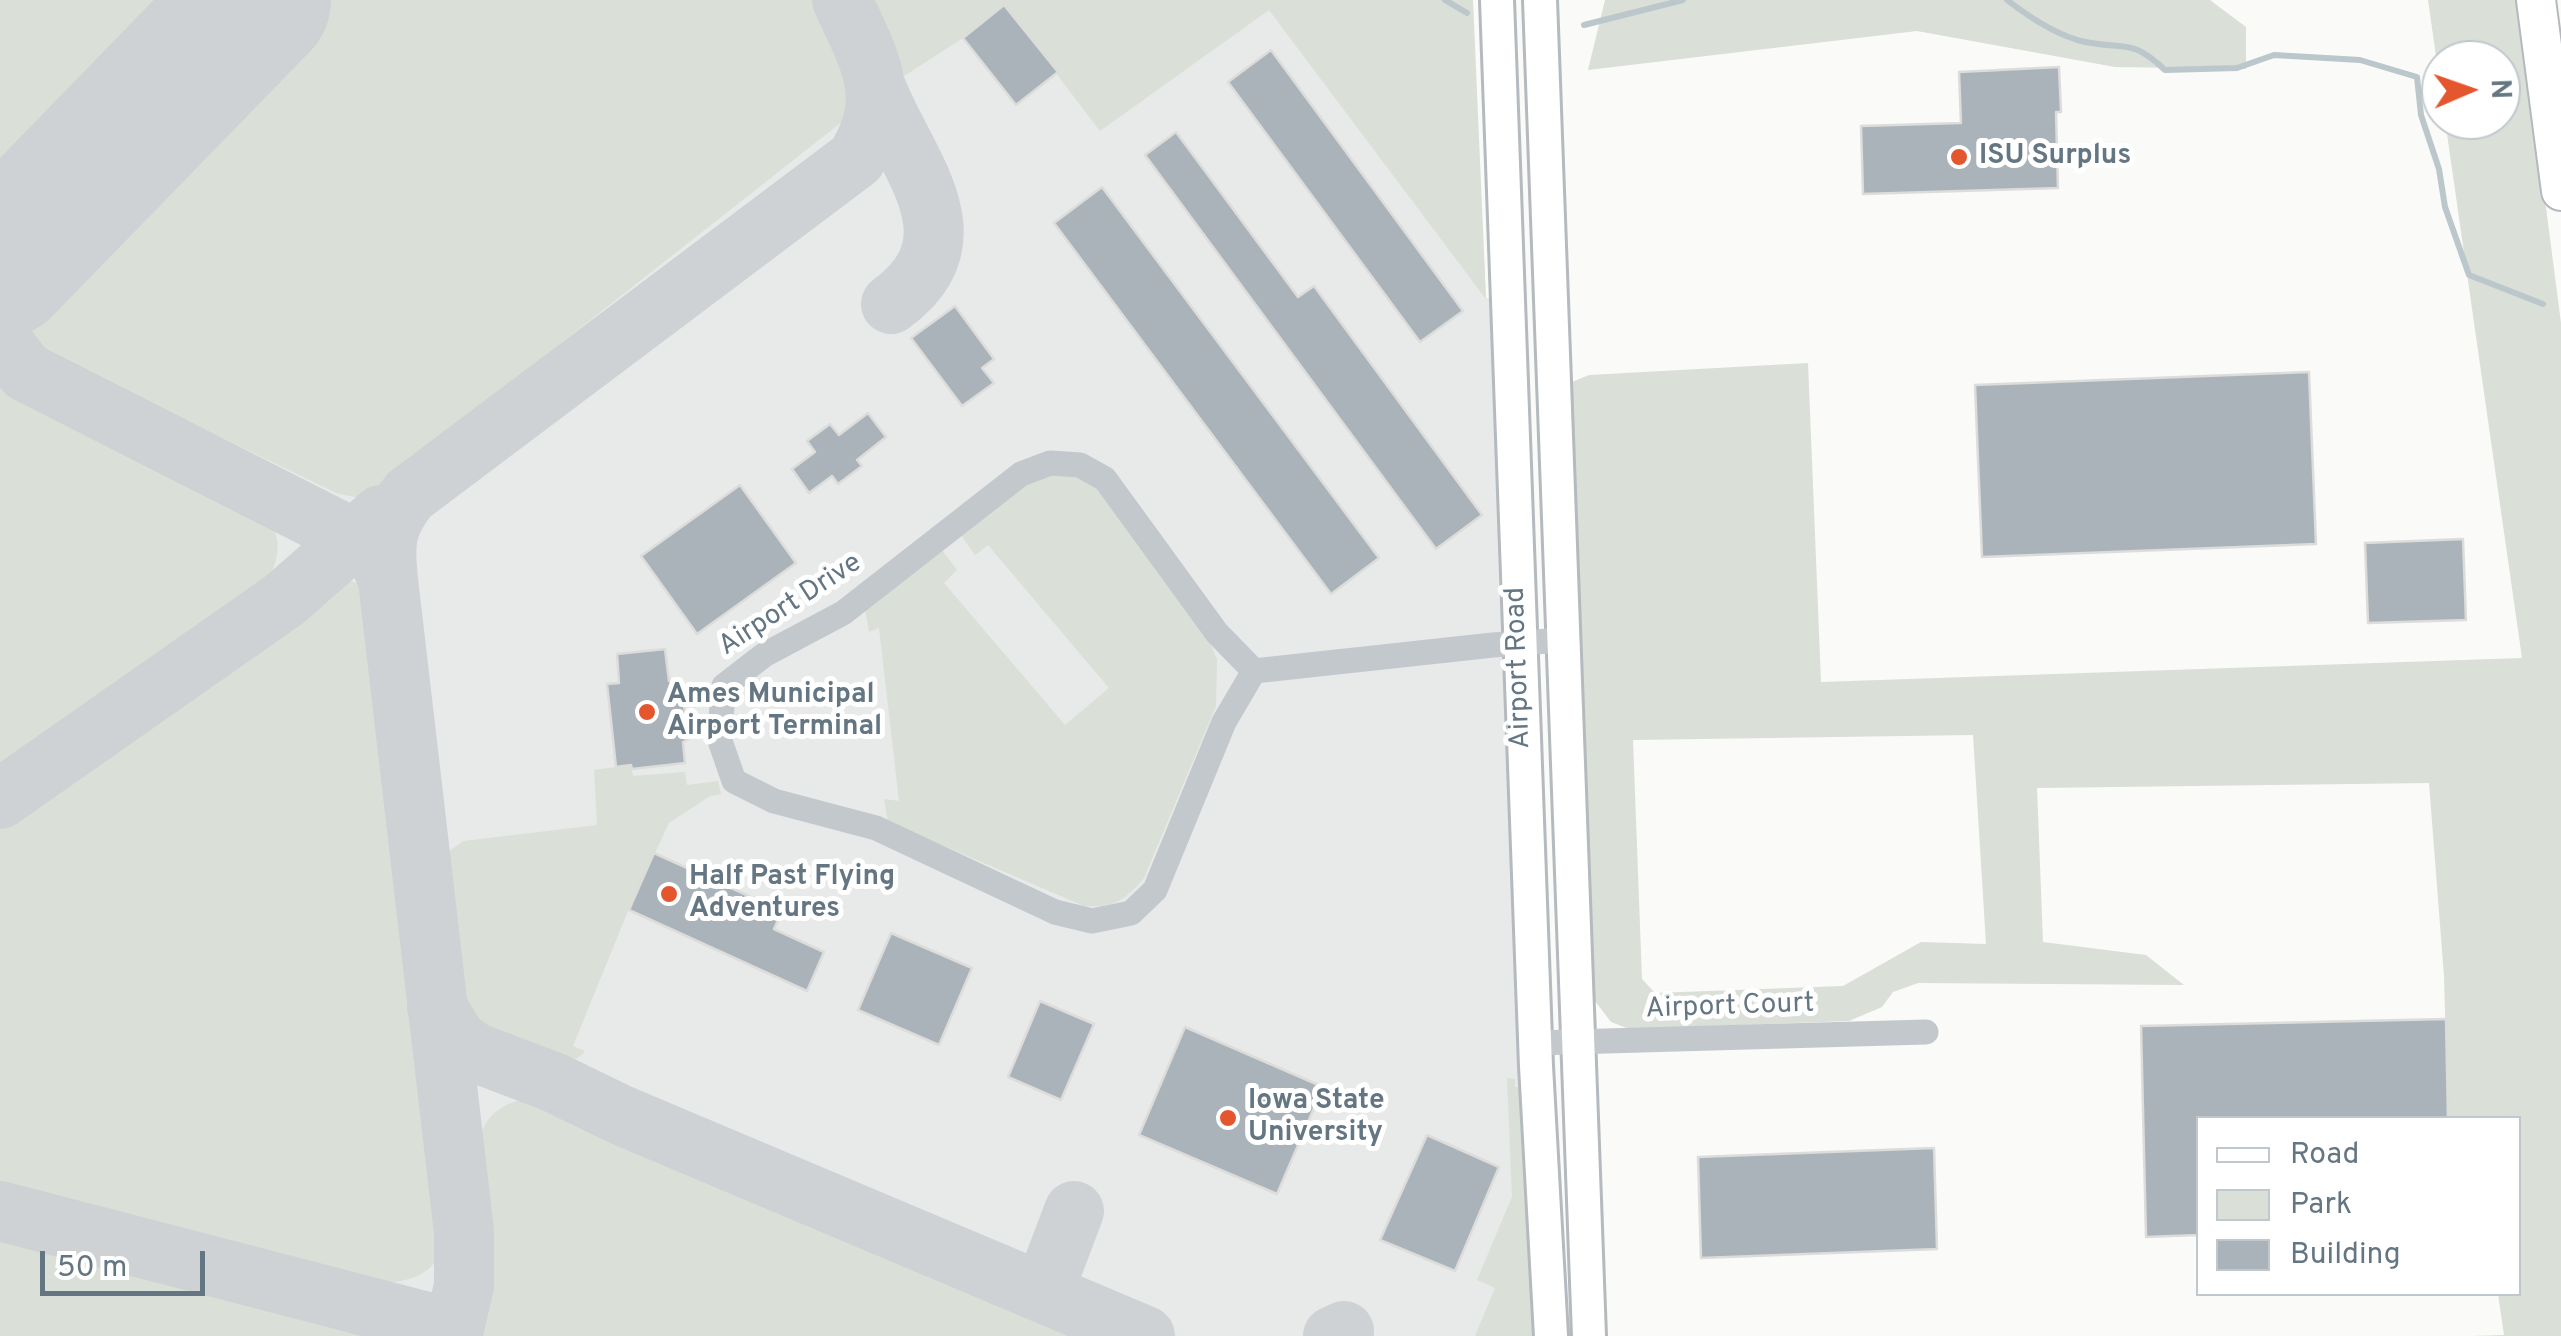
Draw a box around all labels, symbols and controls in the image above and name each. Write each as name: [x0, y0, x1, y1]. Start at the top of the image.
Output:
north arrow: [2421, 40, 2521, 140]
text: N: [2481, 78, 2517, 100]
place label: ISU Surplus: [1979, 140, 2131, 174]
marker: ISU Surplus: [1948, 146, 1970, 168]
street label: Airport Drive: [713, 547, 869, 665]
street label: Airport Road: [1500, 587, 1540, 749]
place label: Ames Municipal Airport Terminal: [667, 679, 882, 745]
marker: Ames Municipal Airport Terminal: [636, 701, 658, 723]
place label: Half Past Flying Adventures: [689, 861, 895, 927]
marker: Half Past Flying Adventures: [658, 883, 680, 905]
street label: Airport Court: [1645, 988, 1815, 1028]
place label: Iowa State University: [1248, 1085, 1384, 1151]
marker: Iowa State University: [1217, 1107, 1239, 1129]
legend: [2196, 1116, 2521, 1296]
text: Road: [2290, 1137, 2359, 1174]
text: Park: [2290, 1187, 2352, 1224]
scale bar: [45, 1231, 210, 1293]
text: Building: [2290, 1237, 2401, 1274]
text: 50 m: [57, 1250, 127, 1287]

